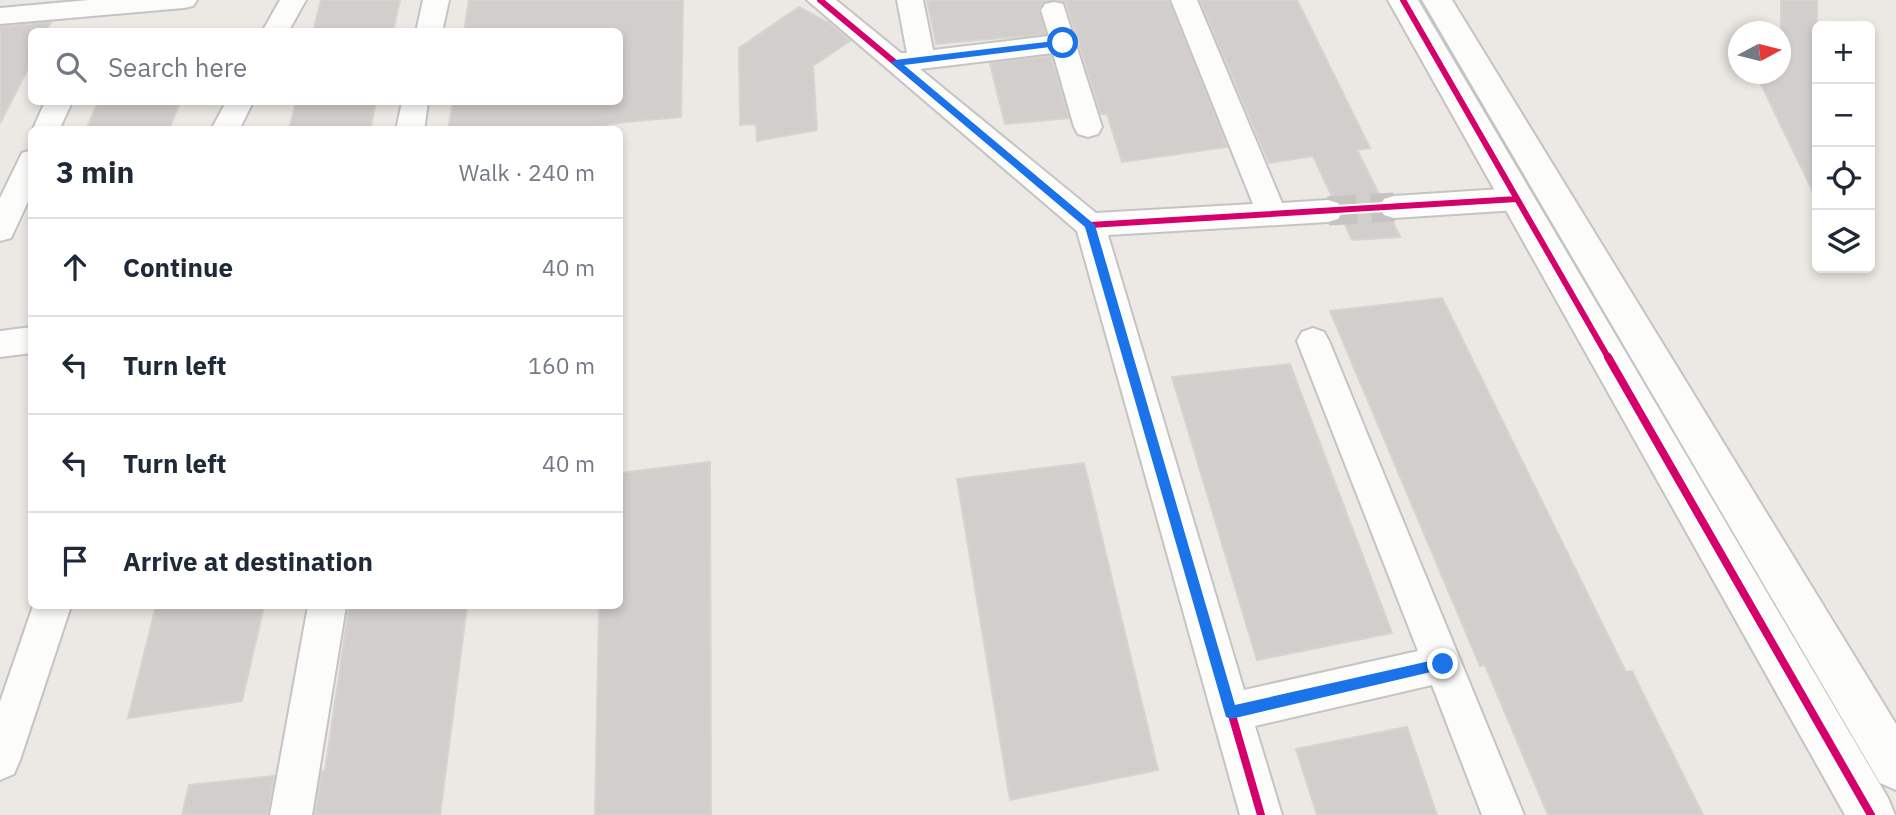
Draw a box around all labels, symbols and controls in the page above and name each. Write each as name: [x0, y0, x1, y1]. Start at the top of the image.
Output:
north arrow: [1728, 21, 1791, 84]
map controls: [1812, 21, 1875, 273]
button: +: [1812, 21, 1875, 84]
route start: [1047, 27, 1078, 58]
search box: [28, 28, 623, 105]
icon: search: [52, 48, 90, 86]
text: Search here: [108, 50, 247, 84]
button: −: [1812, 84, 1875, 147]
button: locate: [1812, 147, 1875, 210]
text: 3 min: [56, 152, 134, 191]
text: Walk · 240 m: [459, 157, 595, 187]
button: layers: [1812, 210, 1875, 273]
icon: ahead: [56, 248, 94, 286]
text: Continue: [123, 250, 233, 284]
text: 40 m: [542, 252, 595, 282]
icon: left: [56, 346, 94, 384]
text: Turn left: [123, 348, 226, 382]
text: 160 m: [528, 350, 595, 380]
icon: left: [56, 444, 94, 482]
text: Turn left: [123, 446, 226, 480]
text: 40 m: [542, 448, 595, 478]
icon: arrive: [56, 542, 94, 580]
text: Arrive at destination: [123, 544, 373, 578]
route end: [1427, 648, 1458, 679]

